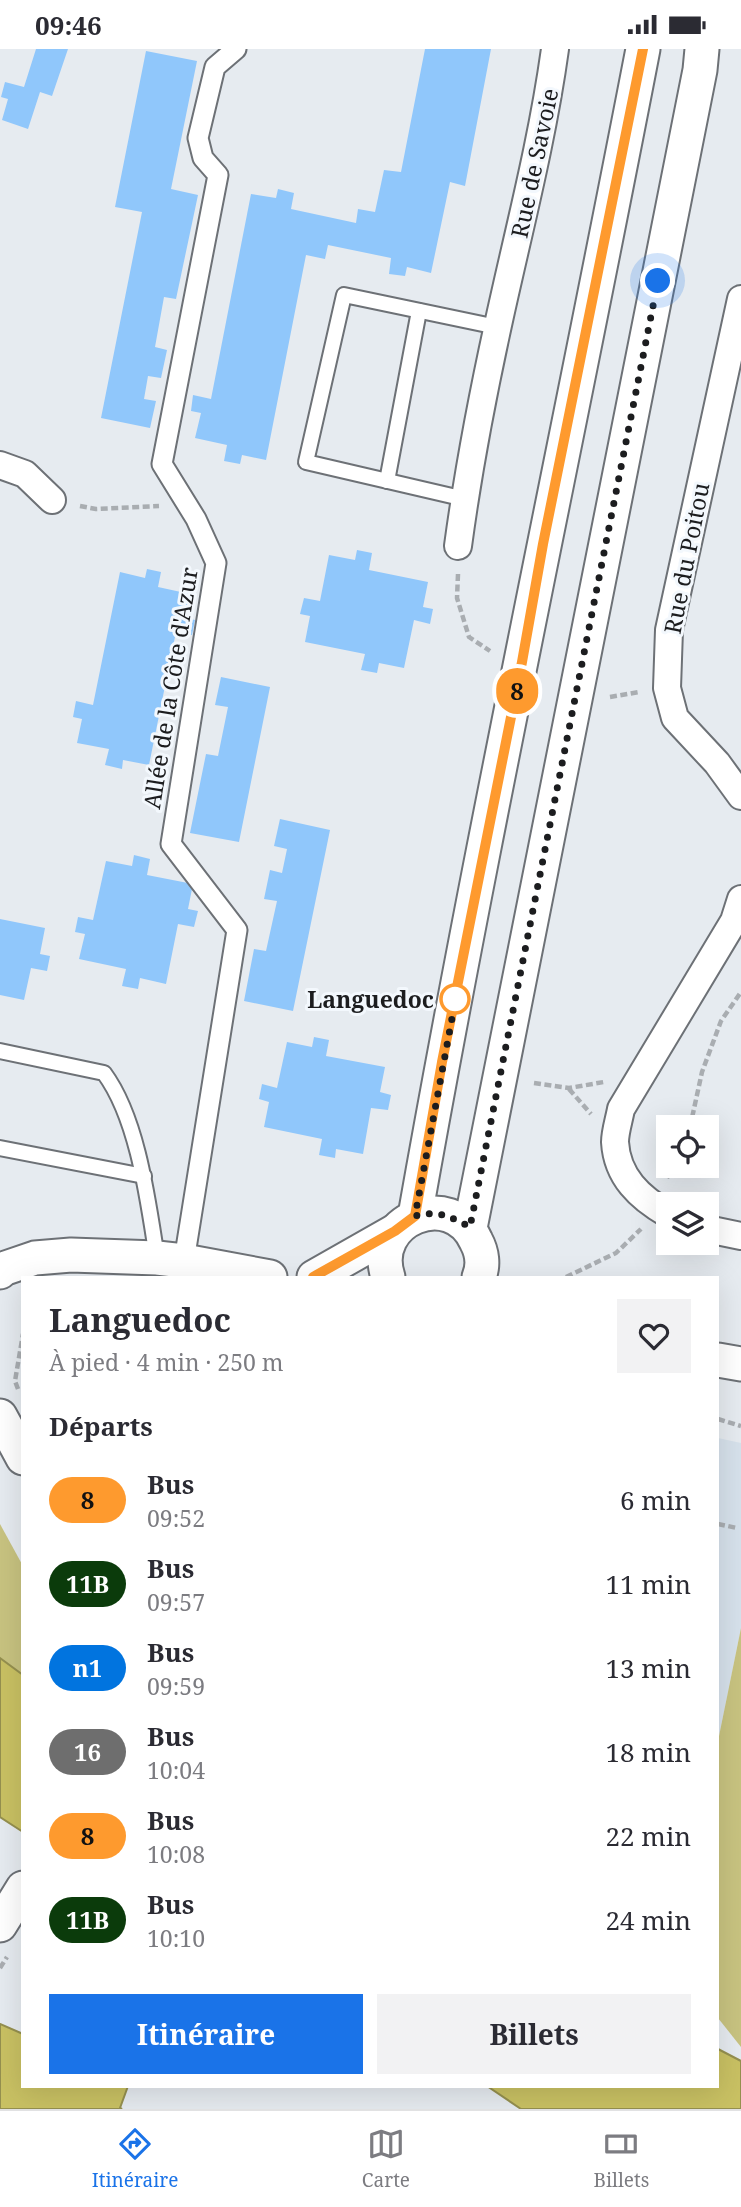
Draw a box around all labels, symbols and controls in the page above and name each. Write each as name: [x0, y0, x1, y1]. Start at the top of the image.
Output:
text: 09:46: [35, 7, 102, 43]
street label: Rue de Savoie: [503, 85, 565, 241]
your location: [640, 263, 675, 298]
street label: Rue du Poitou: [656, 479, 716, 636]
street label: Allée de la Côte d'Azur: [135, 565, 205, 811]
line badge: 8: [494, 668, 540, 714]
text: 8: [510, 674, 524, 707]
place label: Languedoc: [307, 983, 434, 1015]
marker: Languedoc: [440, 984, 470, 1014]
map controls: [656, 1115, 719, 1255]
button: locate: [656, 1115, 719, 1178]
button: layers: [656, 1192, 719, 1255]
text: Languedoc: [49, 1297, 231, 1342]
button: heart: [617, 1299, 691, 1373]
text: À pied · 4 min · 250 m: [49, 1346, 284, 1378]
text: Départs: [49, 1408, 153, 1444]
text: Bus: [147, 1466, 194, 1502]
text: 6 min: [620, 1482, 691, 1518]
text: 8: [81, 1483, 94, 1516]
text: 09:52: [147, 1502, 205, 1534]
text: Bus: [147, 1550, 194, 1586]
text: 11 min: [606, 1566, 691, 1602]
text: 11B: [66, 1567, 109, 1600]
text: 09:57: [147, 1586, 205, 1618]
text: Bus: [147, 1634, 194, 1670]
text: 13 min: [606, 1650, 691, 1686]
text: n1: [73, 1651, 102, 1684]
text: 09:59: [147, 1670, 205, 1702]
text: Bus: [147, 1718, 194, 1754]
text: 18 min: [606, 1734, 691, 1770]
text: 16: [74, 1735, 101, 1768]
text: 10:04: [147, 1754, 205, 1786]
text: Bus: [147, 1802, 194, 1838]
text: 22 min: [606, 1818, 691, 1854]
text: 8: [81, 1819, 94, 1852]
text: 10:08: [147, 1838, 205, 1870]
text: Bus: [147, 1886, 194, 1922]
text: 24 min: [606, 1902, 691, 1938]
text: 11B: [66, 1903, 109, 1936]
text: 10:10: [147, 1922, 205, 1954]
button: Itinéraire: [49, 1994, 363, 2074]
button: Billets: [377, 1994, 691, 2074]
tab: Itinéraire: [92, 2125, 178, 2193]
tab: Carte: [362, 2125, 410, 2193]
tab: Billets: [594, 2125, 649, 2193]

